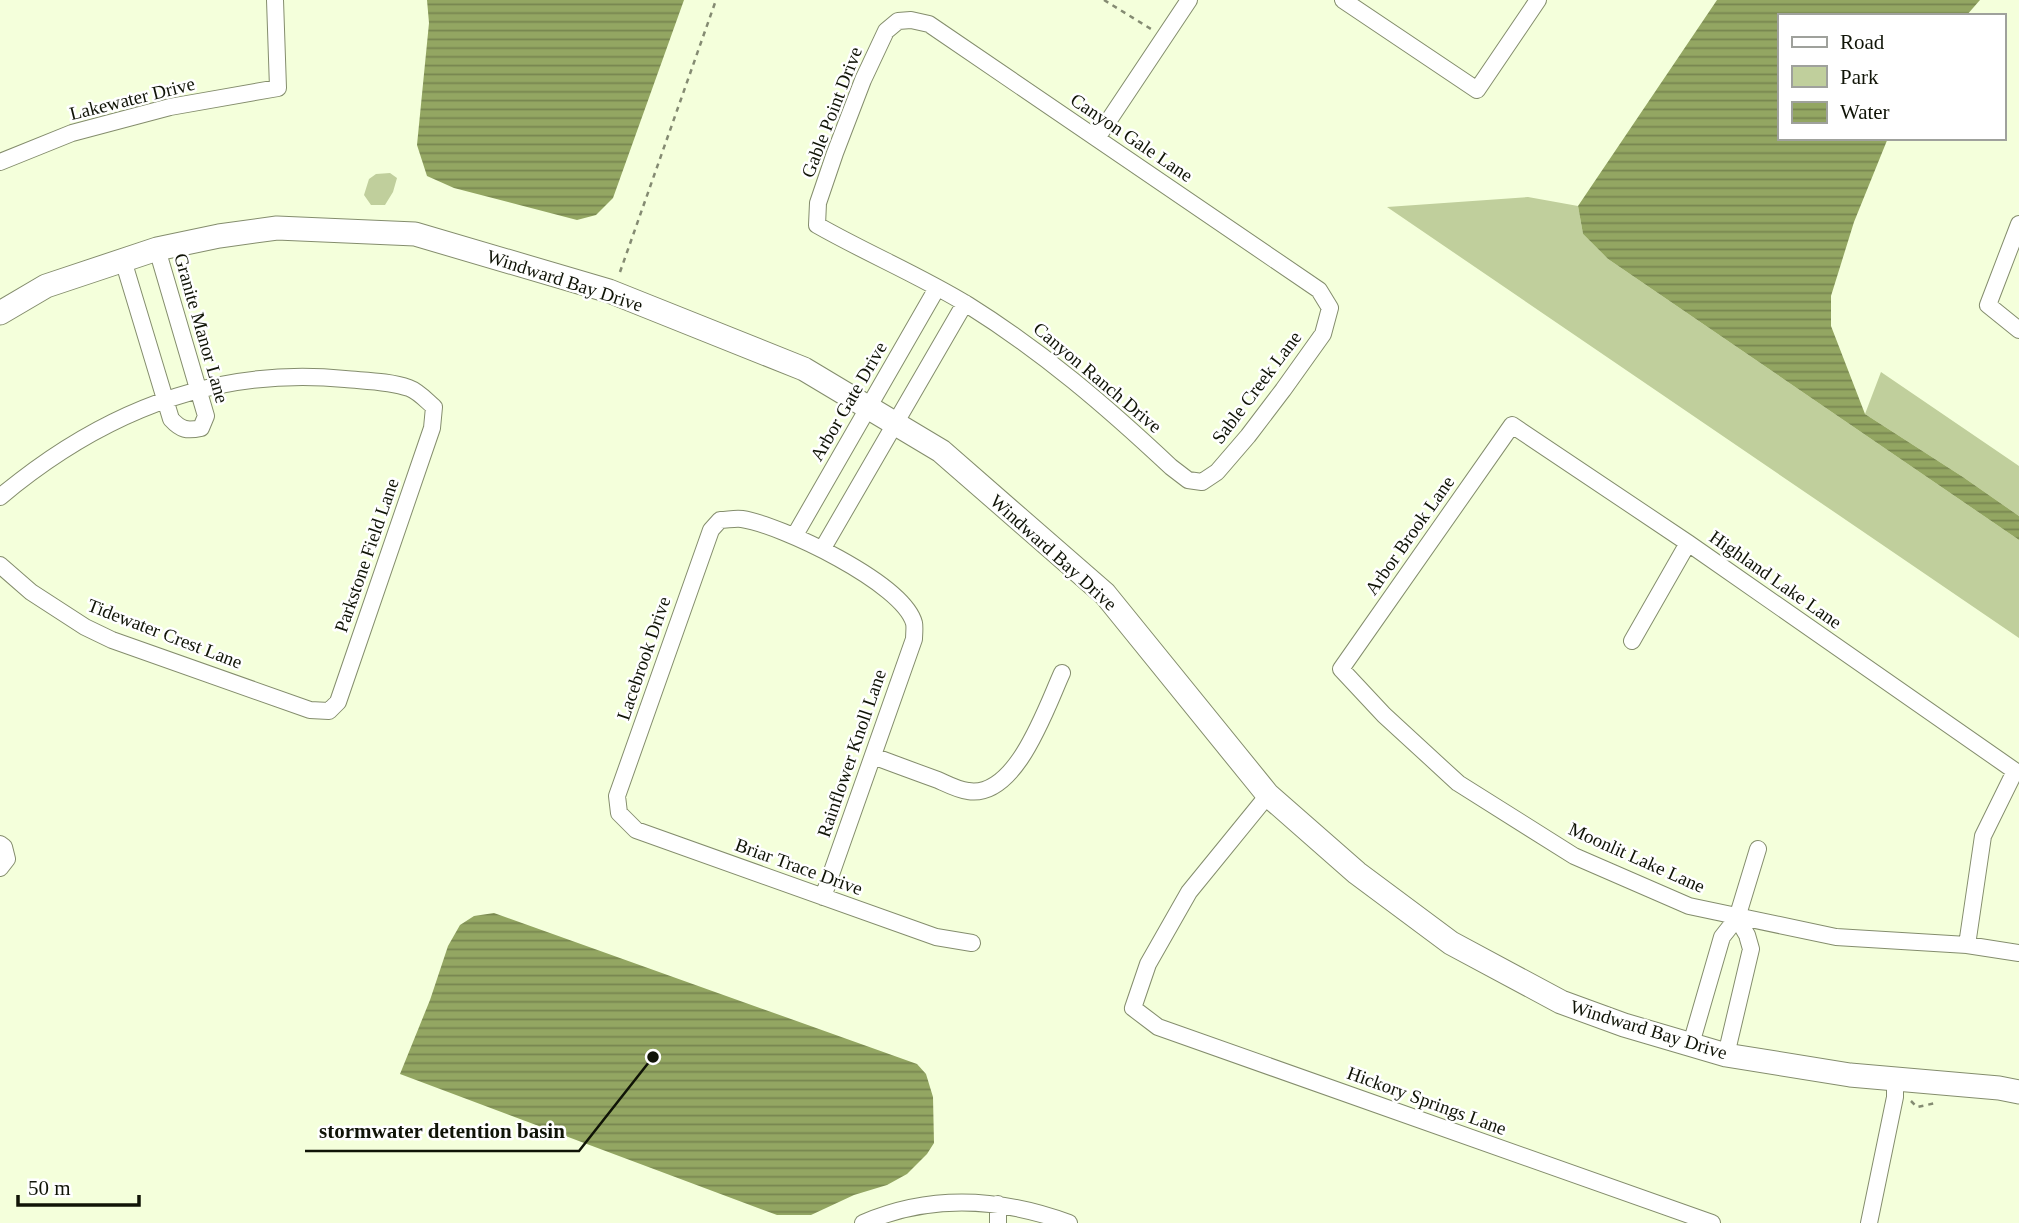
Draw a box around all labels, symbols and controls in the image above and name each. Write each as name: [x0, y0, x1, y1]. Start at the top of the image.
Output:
legend: [1778, 14, 2005, 140]
text: Road: [1840, 30, 1885, 54]
street label: Gable Point Drive: [797, 44, 866, 180]
text: Park: [1840, 65, 1879, 89]
street label: Lakewater Drive: [67, 73, 197, 124]
street label: Canyon Gale Lane: [1067, 89, 1197, 186]
text: Water: [1840, 100, 1890, 124]
street label: Windward Bay Drive: [484, 245, 646, 316]
street label: Granite Manor Lane: [170, 251, 233, 406]
street label: Canyon Ranch Drive: [1029, 318, 1166, 437]
street label: Sable Creek Lane: [1207, 327, 1305, 448]
street label: Arbor Gate Drive: [806, 338, 891, 465]
street label: Arbor Brook Lane: [1361, 472, 1458, 599]
street label: Parkstone Field Lane: [330, 475, 403, 635]
street label: Windward Bay Drive: [986, 490, 1121, 615]
street label: Highland Lake Lane: [1706, 526, 1846, 633]
street label: Tidewater Crest Lane: [85, 594, 245, 673]
street label: Lacebrook Drive: [613, 594, 674, 723]
street label: Rainflower Knoll Lane: [813, 666, 890, 840]
street label: Moonlit Lake Lane: [1566, 818, 1708, 897]
street label: Briar Trace Drive: [732, 834, 865, 899]
street label: Windward Bay Drive: [1568, 996, 1730, 1063]
street label: Hickory Springs Lane: [1344, 1062, 1509, 1139]
callout: stormwater detention basin: [305, 1109, 579, 1151]
text: stormwater detention basin: [319, 1119, 565, 1143]
scale bar: [18, 1164, 138, 1208]
text: 50 m: [28, 1176, 71, 1200]

